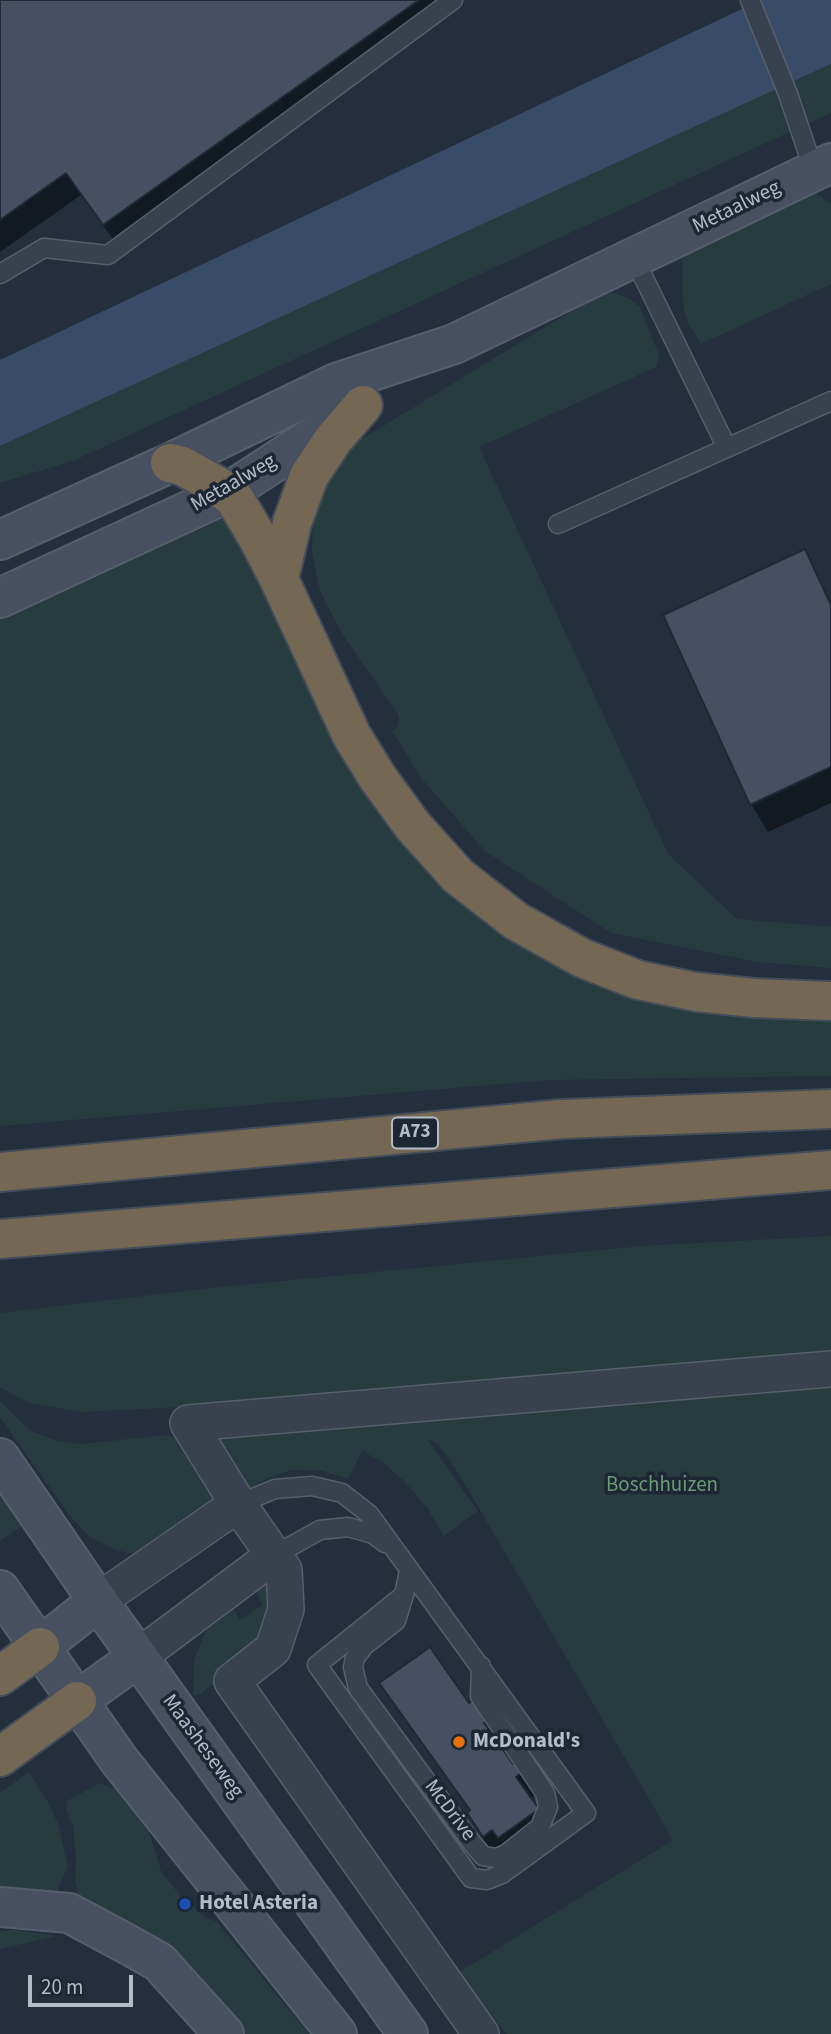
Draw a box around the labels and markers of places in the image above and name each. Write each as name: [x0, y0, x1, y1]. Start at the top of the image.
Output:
place label: McDonald's: [473, 1729, 580, 1755]
marker: McDonald's: [451, 1734, 467, 1750]
place label: Hotel Asteria: [199, 1891, 318, 1917]
marker: Hotel Asteria: [177, 1896, 193, 1912]

